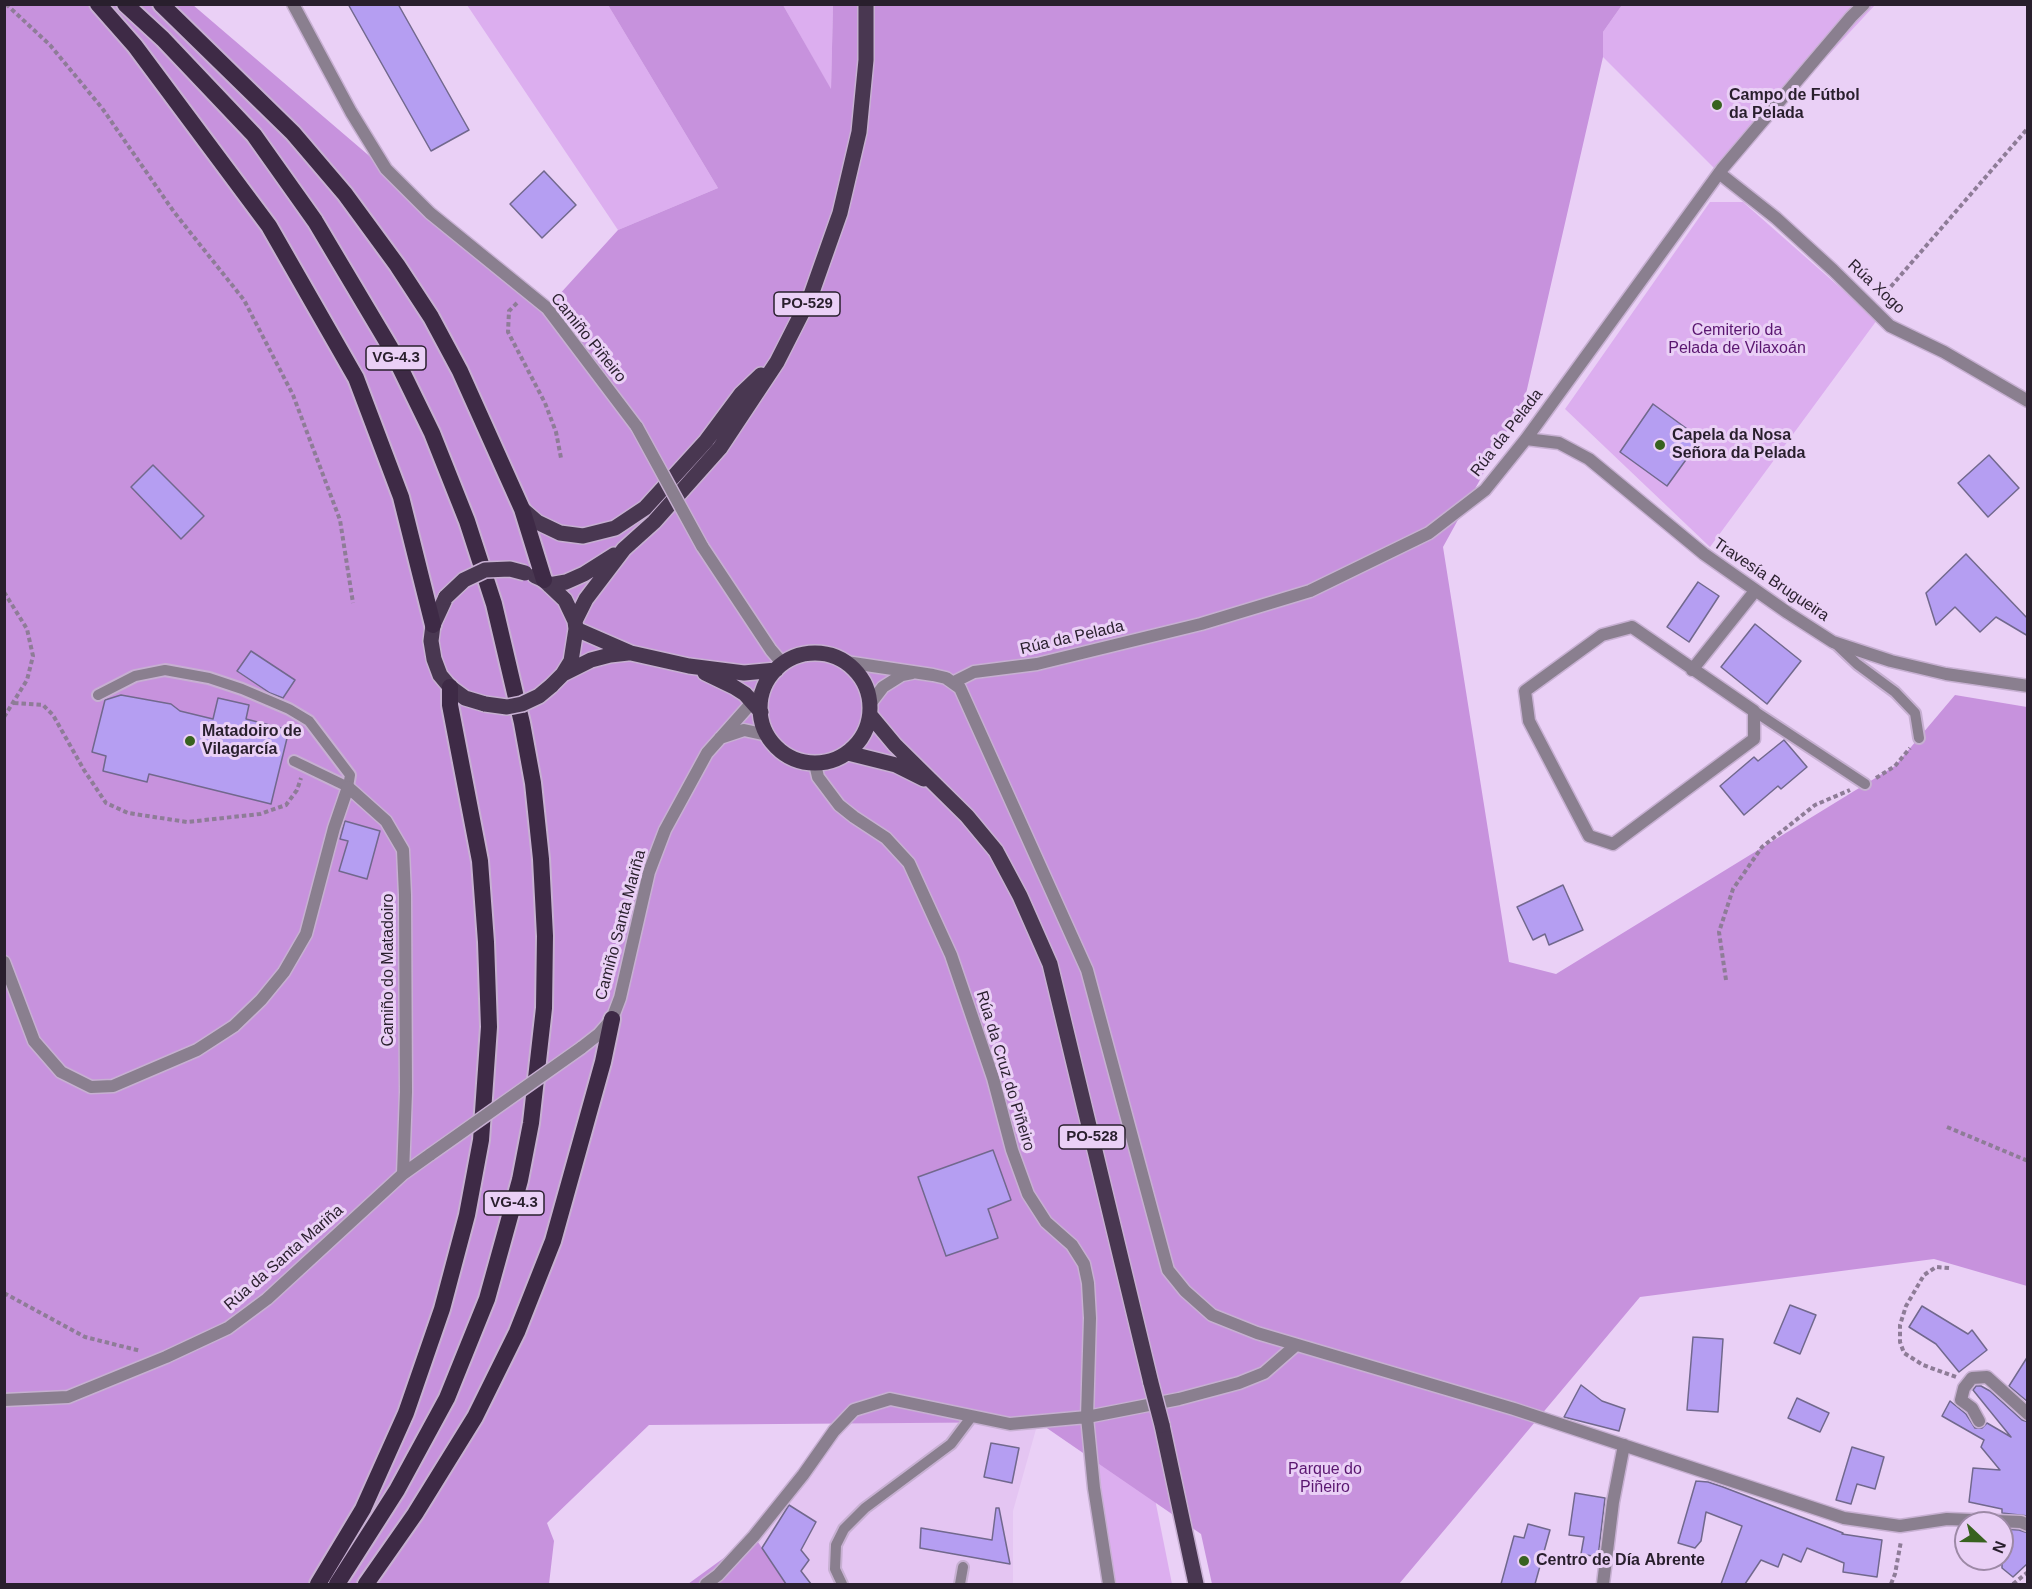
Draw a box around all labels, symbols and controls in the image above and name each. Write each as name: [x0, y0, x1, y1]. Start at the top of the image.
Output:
place label: Campo de Fútbol da Pelada: [1729, 86, 1860, 124]
marker: Campo de Fútbol da Pelada: [1710, 98, 1724, 112]
street label: Rúa Xogo: [1843, 256, 1909, 318]
street label: Camiño Piñeiro: [546, 289, 630, 387]
road number: PO-529: [774, 292, 840, 316]
park label: Cemiterio da Pelada de Vilaxoán: [1668, 321, 1806, 359]
road number: VG-4.3: [366, 346, 426, 370]
street label: Rúa da Pelada: [1467, 385, 1547, 481]
place label: Capela da Nosa Señora da Pelada: [1672, 426, 1805, 464]
marker: Capela da Nosa Señora da Pelada: [1653, 438, 1667, 452]
street label: Travesía Brugueira: [1709, 534, 1833, 626]
street label: Rúa da Pelada: [1018, 617, 1126, 659]
place label: Matadoiro de Vilagarcía: [202, 722, 302, 760]
marker: Matadoiro de Vilagarcía: [183, 734, 197, 748]
street label: Camiño Santa Mariña: [592, 848, 650, 1002]
street label: Camiño do Matadoiro: [379, 894, 399, 1046]
street label: Rúa da Cruz do Piñeiro: [972, 989, 1038, 1153]
road number: PO-528: [1059, 1125, 1125, 1149]
road number: VG-4.3: [484, 1191, 544, 1215]
street label: Rúa da Santa Mariña: [221, 1201, 347, 1315]
park label: Parque do Piñeiro: [1288, 1460, 1362, 1498]
north arrow: [1954, 1511, 2014, 1571]
text: N: [1989, 1539, 2009, 1556]
place label: Centro de Día Abrente: [1536, 1551, 1705, 1571]
marker: Centro de Día Abrente: [1517, 1554, 1531, 1568]

